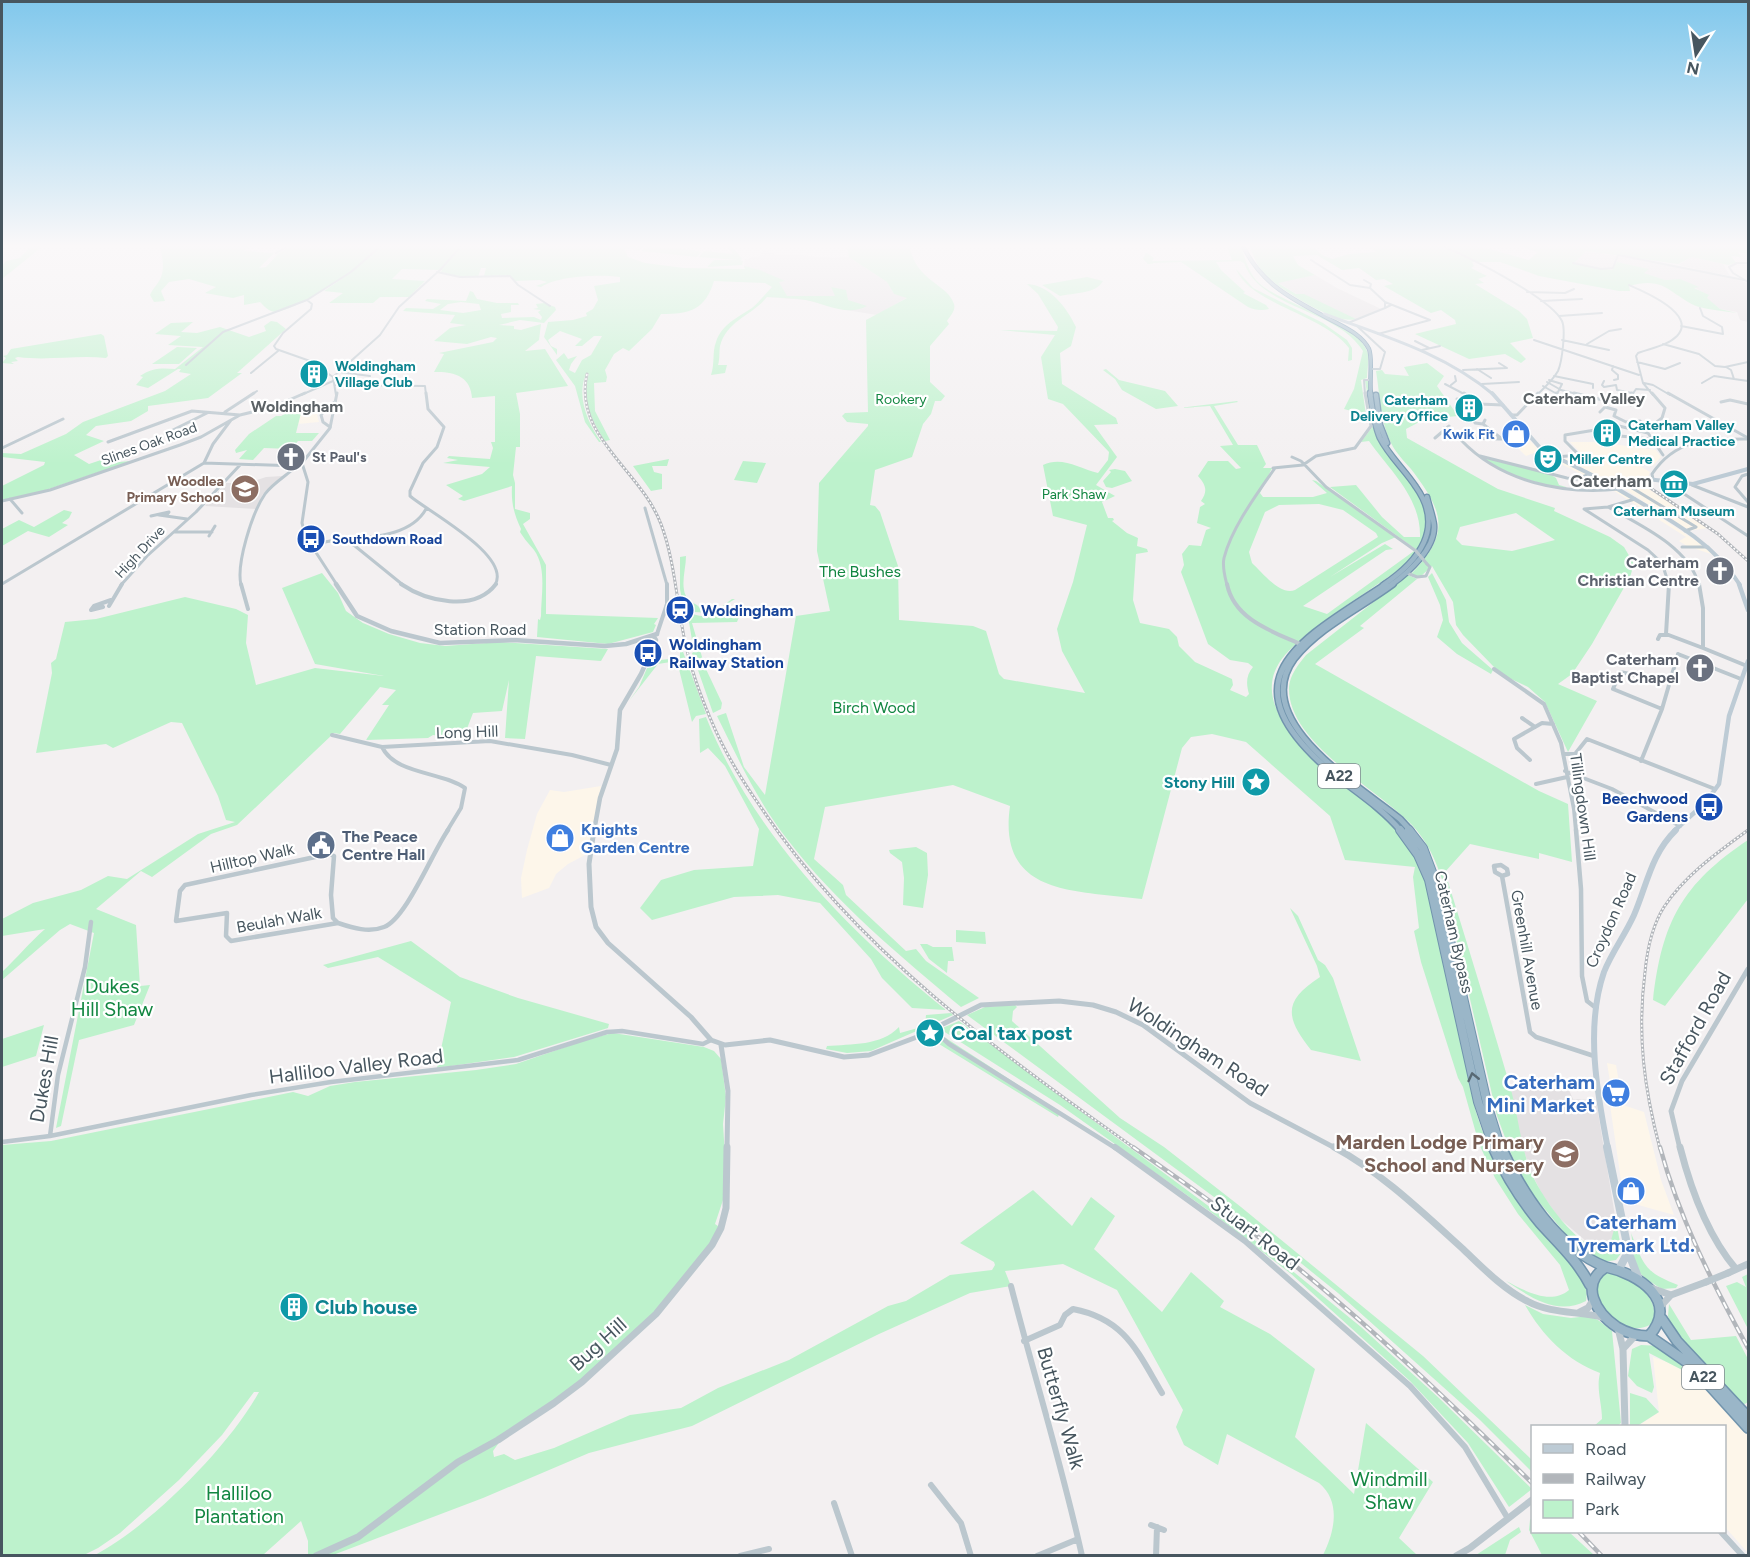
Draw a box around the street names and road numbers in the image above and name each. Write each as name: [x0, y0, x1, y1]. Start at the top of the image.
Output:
street label: Slines Oak Road: [99, 419, 199, 469]
street label: High Drive: [111, 522, 169, 582]
street label: Station Road: [434, 620, 526, 639]
street label: Long Hill: [435, 721, 499, 743]
street label: Tillingdown Hill: [1566, 752, 1600, 862]
road number: A22: [1318, 764, 1360, 788]
street label: Hilltop Walk: [208, 839, 296, 877]
street label: Caterham Bypass: [1431, 869, 1477, 995]
street label: Croydon Road: [1581, 869, 1641, 971]
street label: Greenhill Avenue: [1507, 888, 1547, 1012]
street label: Beulah Walk: [235, 903, 323, 937]
street label: Stafford Road: [1654, 967, 1736, 1089]
street label: Woldingham Road: [1123, 993, 1273, 1101]
street label: Dukes Hill: [25, 1034, 63, 1124]
street label: Halliloo Valley Road: [267, 1043, 445, 1089]
street label: Stuart Road: [1206, 1191, 1304, 1275]
street label: Bug Hill: [565, 1312, 631, 1376]
street label: Butterfly Walk: [1032, 1344, 1090, 1472]
road number: A22: [1682, 1365, 1724, 1389]

